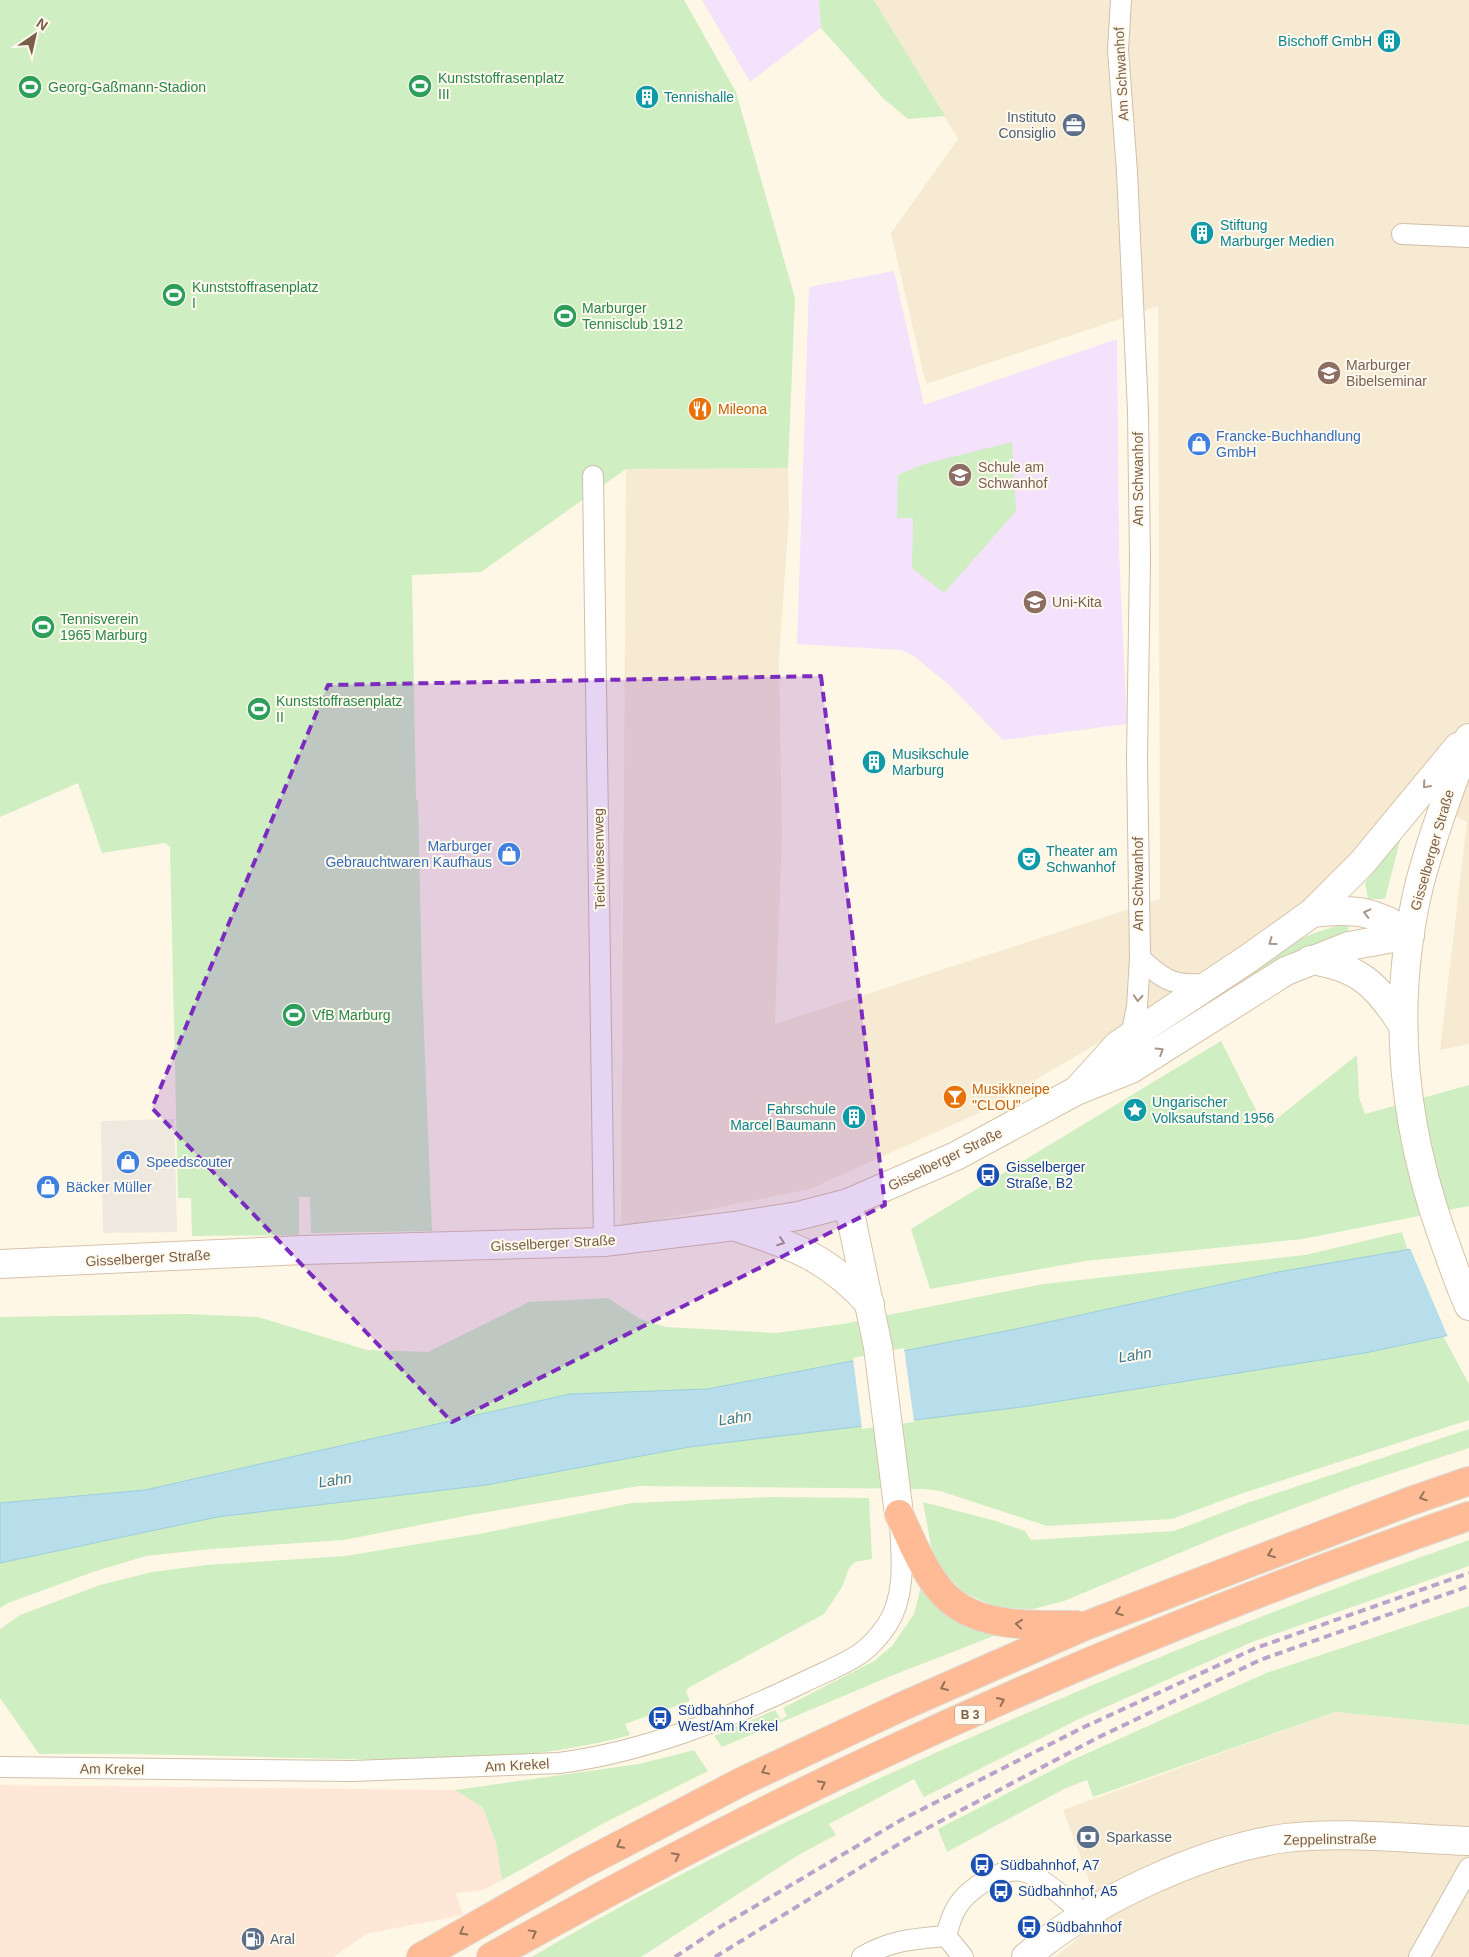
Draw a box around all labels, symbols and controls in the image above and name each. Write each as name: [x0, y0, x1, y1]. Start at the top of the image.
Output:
north arrow: [10, 10, 60, 60]
text: N: [34, 15, 51, 34]
street label: Am Schwanhof: [1111, 26, 1131, 121]
building icon: Bischoff GmbH: [1376, 28, 1402, 54]
place label: Bischoff GmbH: [1278, 33, 1372, 49]
place label: Kunststoffrasenplatz III: [438, 70, 565, 102]
sports icon: Kunststoffrasenplatz III: [407, 73, 433, 99]
sports icon: Georg-Gaßmann-Stadion: [17, 74, 43, 100]
place label: Georg-Gaßmann-Stadion: [48, 79, 206, 95]
building icon: Tennishalle: [634, 84, 660, 110]
place label: Tennishalle: [664, 89, 734, 105]
place label: Instituto Consiglio: [998, 109, 1056, 141]
office icon: Instituto Consiglio: [1061, 112, 1087, 138]
place label: Stiftung Marburger Medien: [1220, 217, 1334, 249]
building icon: Stiftung Marburger Medien: [1189, 220, 1215, 246]
place label: Kunststoffrasenplatz I: [192, 279, 319, 311]
sports icon: Kunststoffrasenplatz I: [161, 282, 187, 308]
place label: Marburger Tennisclub 1912: [582, 300, 683, 332]
sports icon: Marburger Tennisclub 1912: [552, 303, 578, 329]
place label: Marburger Bibelseminar: [1346, 357, 1427, 389]
school or university icon: Marburger Bibelseminar: [1316, 360, 1342, 386]
restaurant icon: Mileona: [687, 396, 713, 422]
place label: Mileona: [718, 401, 767, 417]
place label: Francke-Buchhandlung GmbH: [1216, 428, 1361, 460]
shop icon: Francke-Buchhandlung GmbH: [1186, 431, 1212, 457]
street label: Am Schwanhof: [1130, 432, 1146, 526]
place label: Schule am Schwanhof: [978, 459, 1047, 491]
school or university icon: Schule am Schwanhof: [947, 462, 973, 488]
school or university icon: Uni-Kita: [1022, 589, 1048, 615]
place label: Uni-Kita: [1052, 594, 1102, 610]
place label: Tennisverein 1965 Marburg: [60, 611, 147, 643]
sports icon: Tennisverein 1965 Marburg: [30, 614, 56, 640]
place label: Kunststoffrasenplatz II: [276, 693, 403, 725]
sports icon: Kunststoffrasenplatz II: [246, 696, 272, 722]
place label: Musikschule Marburg: [892, 746, 969, 778]
building icon: Musikschule Marburg: [861, 749, 887, 775]
one-way arrow: [1423, 779, 1432, 788]
street label: Gisselberger Straße: [1407, 787, 1457, 912]
street label: Teichwiesenweg: [590, 808, 608, 910]
street label: Am Schwanhof: [1130, 837, 1146, 931]
place label: Marburger Gebrauchtwaren Kaufhaus: [325, 838, 492, 870]
shop icon: Marburger Gebrauchtwaren Kaufhaus: [496, 841, 522, 867]
place label: Theater am Schwanhof: [1046, 843, 1118, 875]
theatre icon: Theater am Schwanhof: [1016, 846, 1042, 872]
one-way arrow: [1363, 908, 1372, 918]
one-way arrow: [1269, 936, 1278, 944]
one-way arrow: [1133, 994, 1143, 1002]
sports icon: VfB Marburg: [281, 1002, 307, 1028]
place label: VfB Marburg: [312, 1007, 391, 1023]
one-way arrow: [1154, 1047, 1163, 1057]
place label: Musikkneipe "CLOU": [972, 1081, 1050, 1113]
bar icon: Musikkneipe "CLOU": [942, 1084, 968, 1110]
place label: Ungarischer Volksaufstand 1956: [1152, 1094, 1274, 1126]
place icon: Ungarischer Volksaufstand 1956: [1122, 1097, 1148, 1123]
place label: Fahrschule Marcel Baumann: [730, 1101, 836, 1133]
building icon: Fahrschule Marcel Baumann: [841, 1104, 867, 1130]
street label: Gisselberger Straße: [885, 1124, 1005, 1194]
shop icon: Speedscouter: [115, 1149, 141, 1175]
place label: Speedscouter: [146, 1154, 233, 1170]
place label: Gisselberger Straße, B2: [1006, 1159, 1086, 1191]
bus stop icon: Gisselberger Straße, B2: [975, 1162, 1001, 1188]
shop icon: Bäcker Müller: [35, 1174, 61, 1200]
place label: Bäcker Müller: [66, 1179, 152, 1195]
street label: Gisselberger Straße: [490, 1232, 616, 1254]
one-way arrow: [776, 1236, 785, 1246]
street label: Gisselberger Straße: [85, 1247, 211, 1269]
water label: Lahn: [1117, 1344, 1153, 1366]
water label: Lahn: [717, 1407, 753, 1429]
water label: Lahn: [317, 1469, 353, 1491]
one-way arrow: [1419, 1491, 1428, 1501]
one-way arrow: [1267, 1548, 1276, 1559]
one-way arrow: [1115, 1606, 1124, 1617]
one-way arrow: [1014, 1619, 1022, 1630]
one-way arrow: [940, 1681, 949, 1692]
one-way arrow: [996, 1697, 1005, 1708]
place label: Südbahnhof West/Am Krekel: [678, 1702, 778, 1734]
bus stop icon: Südbahnhof West/Am Krekel: [647, 1705, 673, 1731]
road number: B 3: [955, 1706, 985, 1724]
street label: Am Krekel: [484, 1755, 550, 1775]
street label: Am Krekel: [80, 1760, 144, 1778]
one-way arrow: [761, 1765, 770, 1775]
one-way arrow: [817, 1780, 826, 1790]
bank icon: Sparkasse: [1075, 1824, 1101, 1850]
place label: Sparkasse: [1106, 1829, 1172, 1845]
street label: Zeppelinstraße: [1283, 1830, 1377, 1848]
one-way arrow: [616, 1839, 625, 1849]
bus stop icon: Südbahnhof, A7: [969, 1852, 995, 1878]
one-way arrow: [671, 1853, 680, 1863]
place label: Südbahnhof, A7: [1000, 1857, 1100, 1873]
bus stop icon: Südbahnhof, A5: [988, 1878, 1014, 1904]
place label: Südbahnhof, A5: [1018, 1883, 1118, 1899]
bus stop icon: Südbahnhof: [1016, 1914, 1042, 1940]
place label: Südbahnhof: [1046, 1919, 1122, 1935]
fuel station icon: Aral: [240, 1926, 266, 1952]
one-way arrow: [460, 1926, 469, 1936]
one-way arrow: [528, 1930, 537, 1940]
place label: Aral: [270, 1931, 295, 1947]

